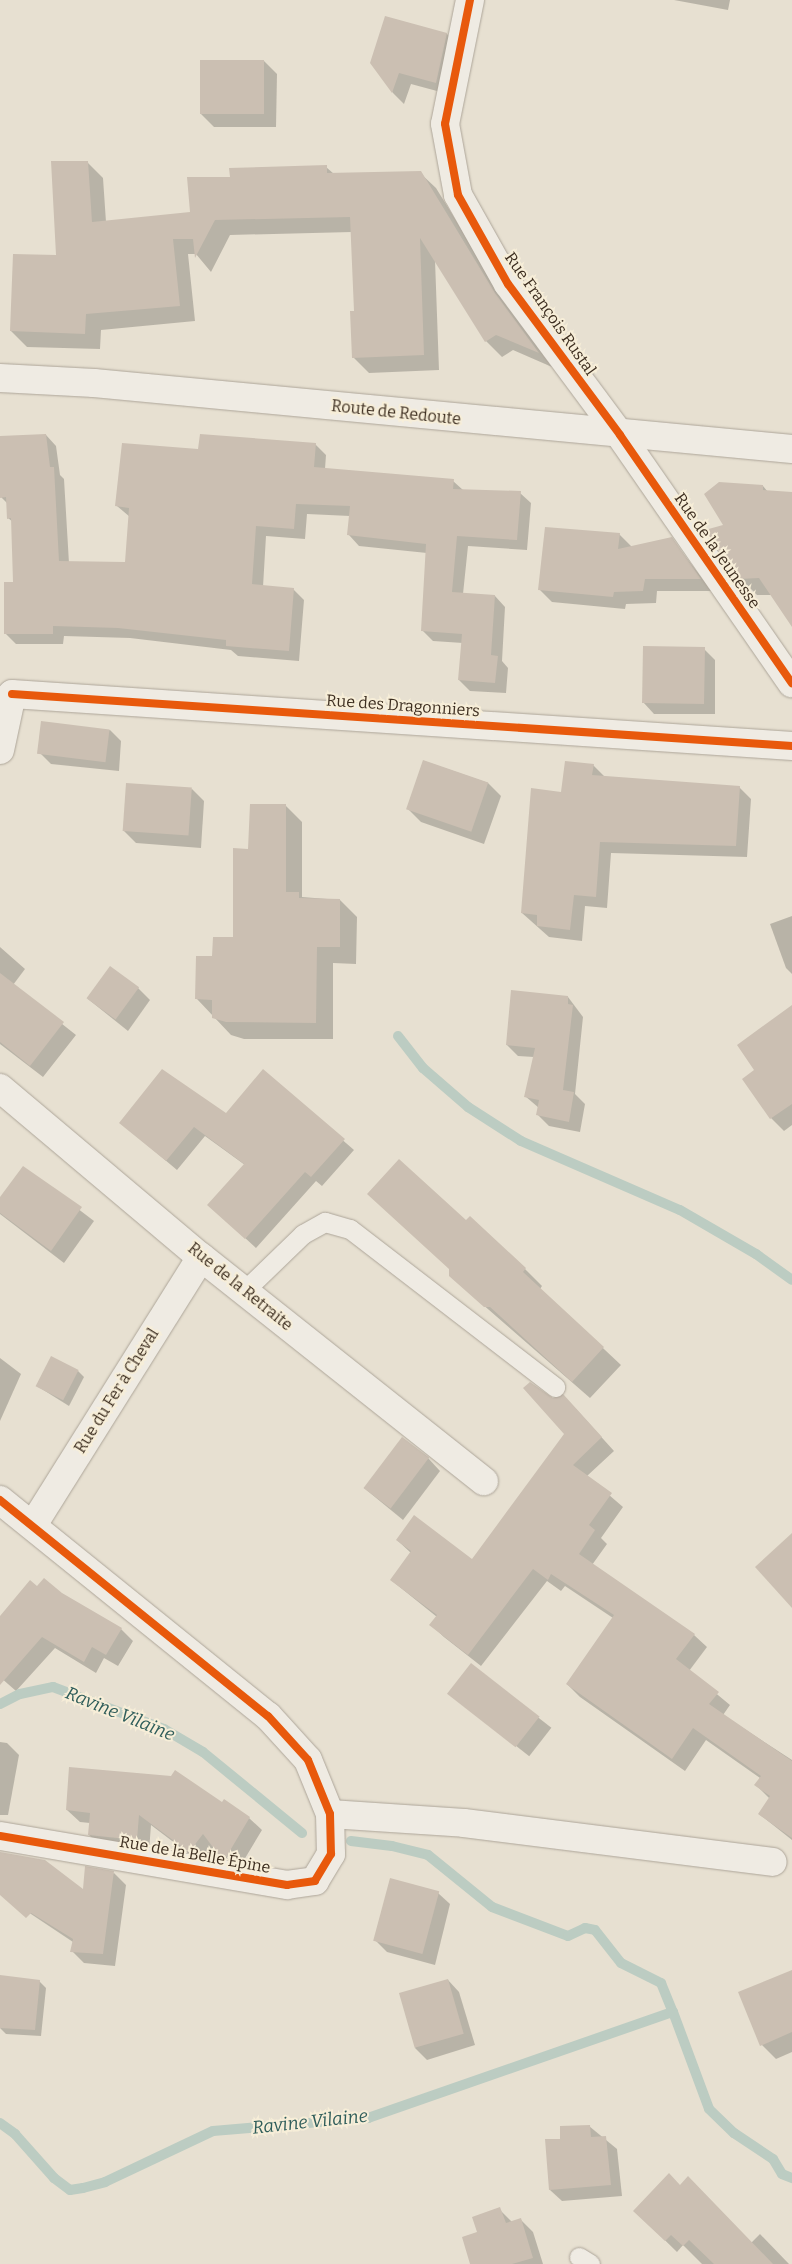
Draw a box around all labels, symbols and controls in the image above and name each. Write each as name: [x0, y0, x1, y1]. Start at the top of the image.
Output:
street label: Rue François Rustal: [500, 249, 600, 379]
street label: Route de Redoute: [330, 397, 462, 429]
street label: Rue de la Jeunesse: [670, 490, 764, 612]
street label: Rue des Dragonniers: [326, 691, 480, 721]
street label: Rue de la Retraite: [184, 1239, 296, 1335]
street label: Rue du Fer à Cheval: [71, 1325, 163, 1457]
water label: Ravine Vilaine: [62, 1682, 178, 1746]
street label: Rue de la Belle Épine: [118, 1832, 272, 1878]
water label: Ravine Vilaine: [251, 2105, 369, 2139]

